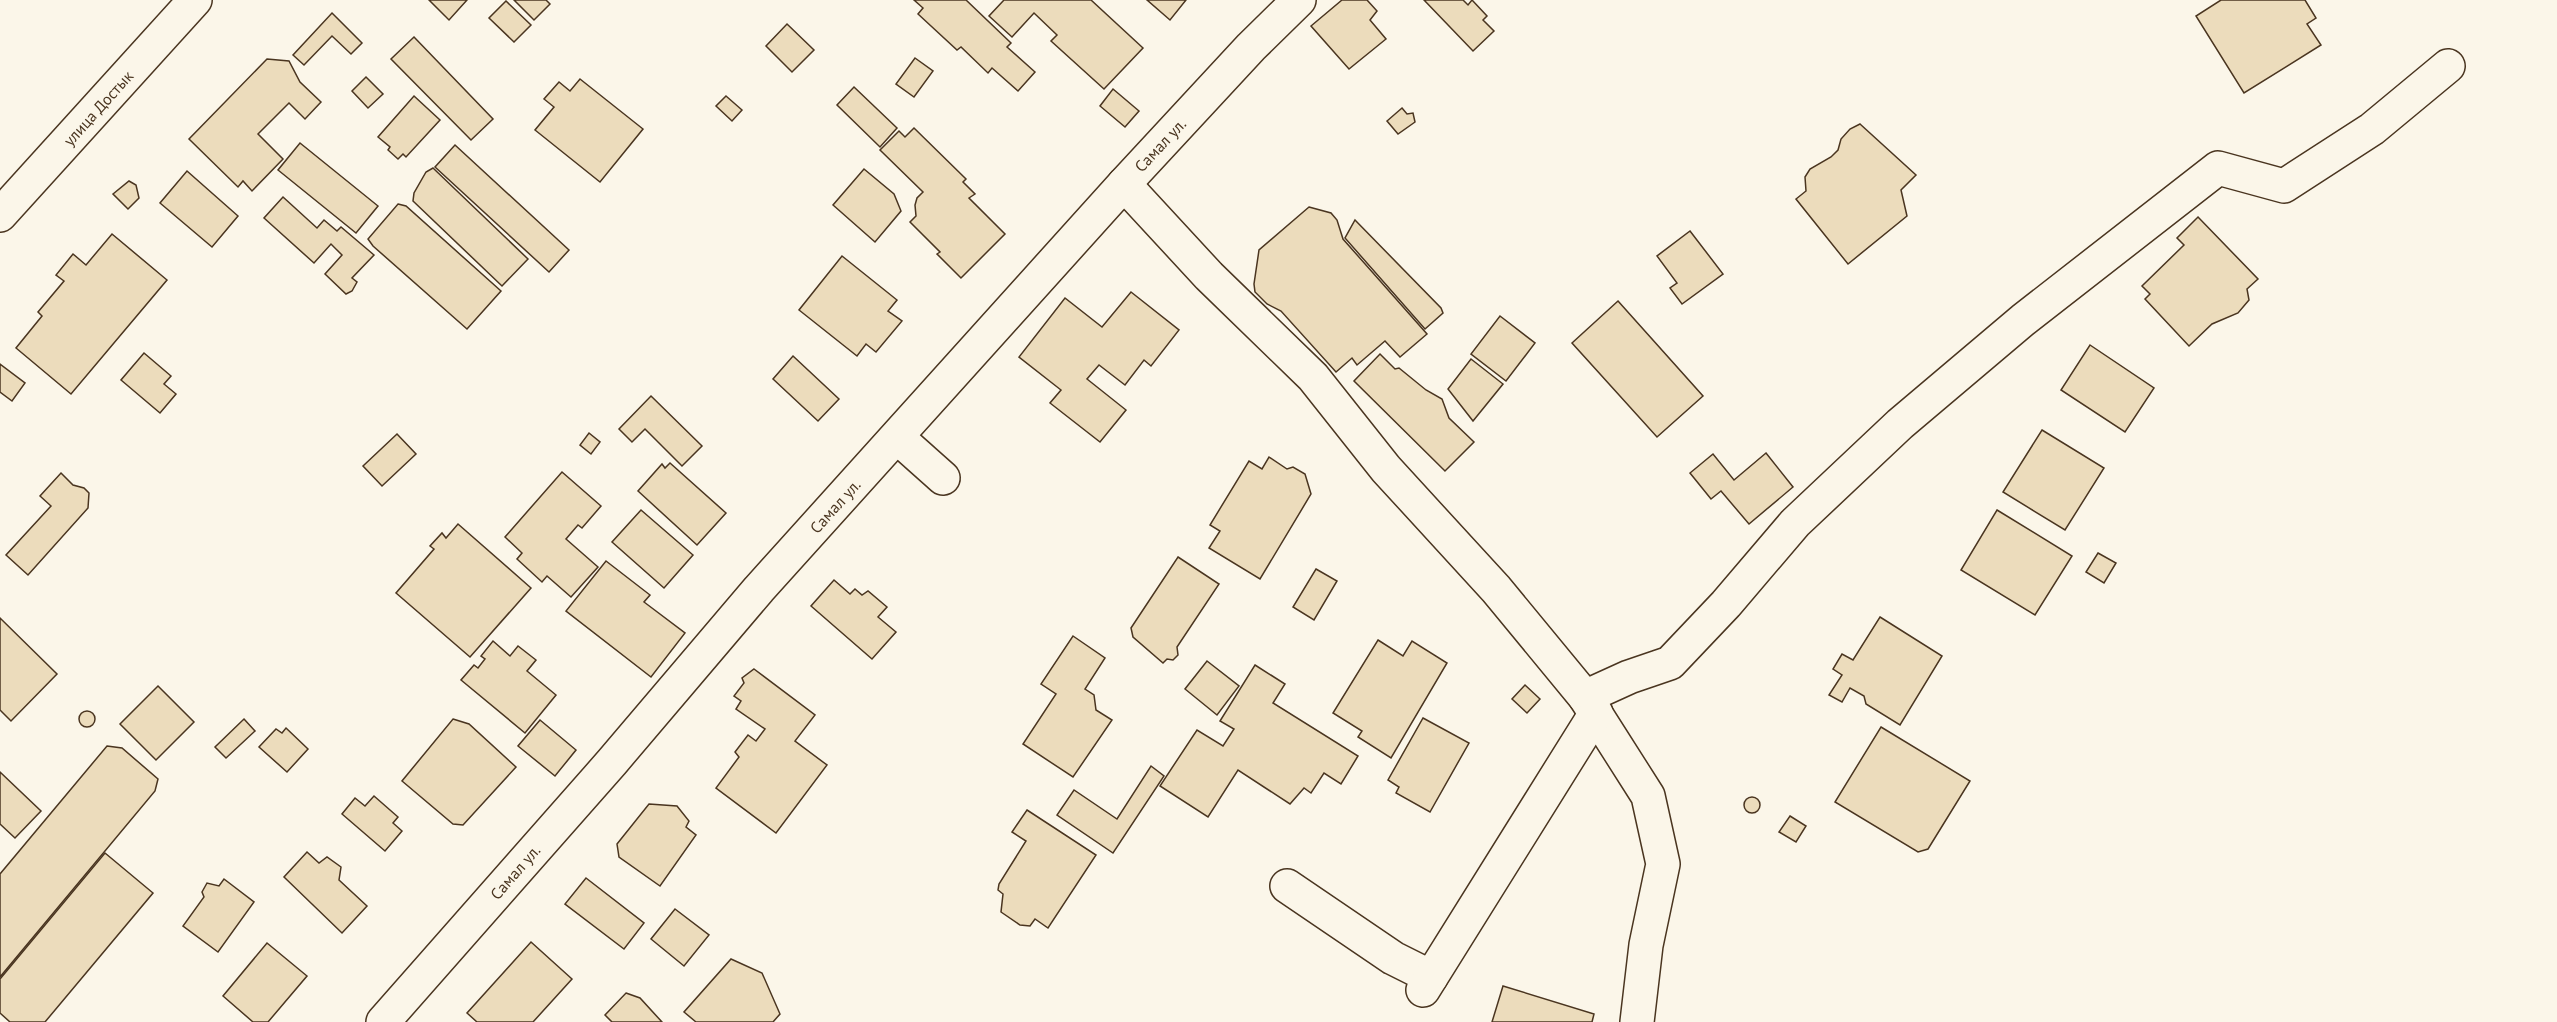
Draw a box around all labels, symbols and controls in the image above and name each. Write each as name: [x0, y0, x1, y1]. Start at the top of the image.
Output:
street label: улица Достык: [59, 66, 137, 150]
street label: Самал ул.: [1130, 114, 1190, 176]
street label: Самал ул.: [805, 475, 865, 537]
street label: Самал ул.: [486, 840, 544, 904]

